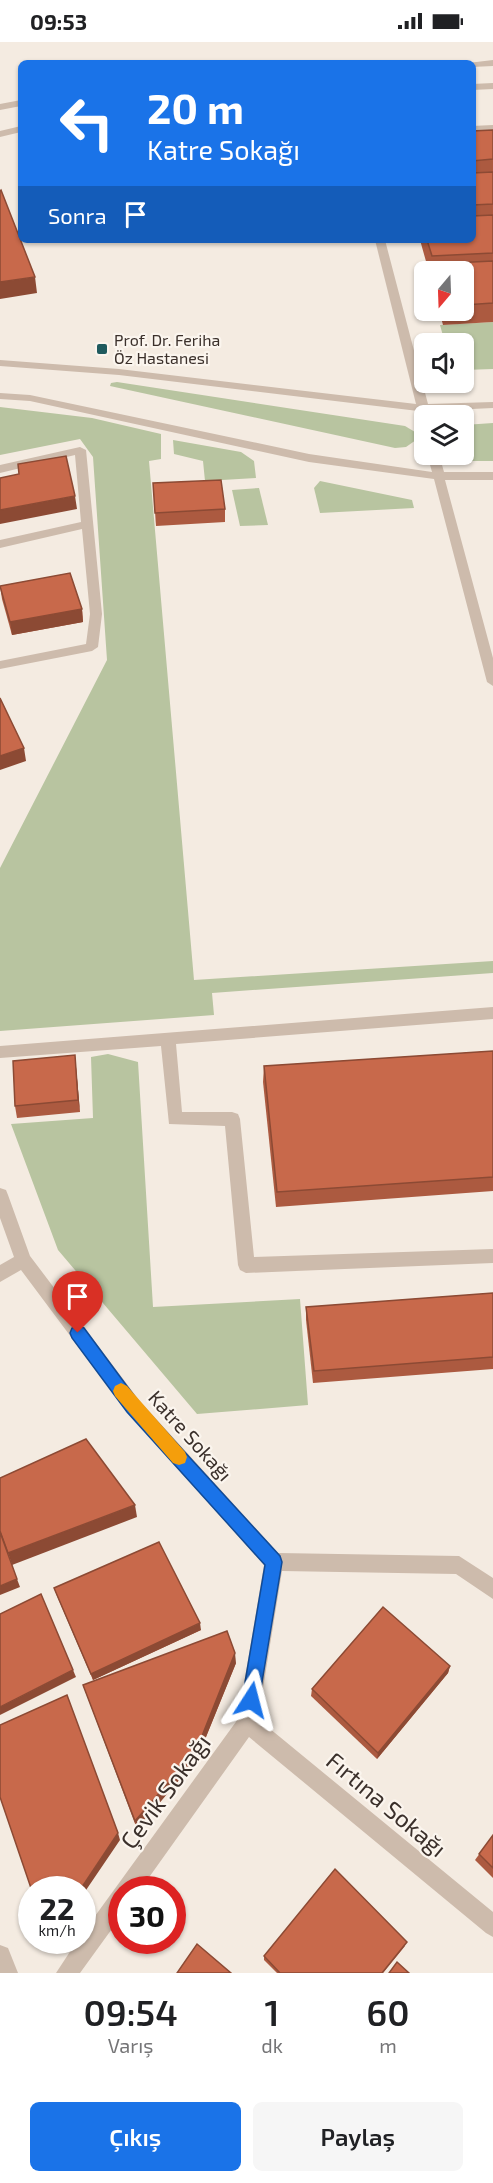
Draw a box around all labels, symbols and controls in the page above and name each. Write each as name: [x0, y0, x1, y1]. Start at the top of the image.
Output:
text: 09:53: [30, 8, 87, 34]
text: 20 m: [147, 82, 244, 132]
icon: left: [48, 84, 126, 162]
text: Katre Sokağı: [147, 133, 300, 165]
icon: arrive: [119, 198, 152, 231]
text: Sonra: [48, 202, 107, 228]
north arrow: [414, 261, 474, 321]
map controls: [414, 261, 474, 465]
place label: Prof. Dr. Feriha Öz Hastanesi: [114, 330, 220, 367]
button: sound: [414, 333, 474, 393]
marker: Prof. Dr. Feriha Öz Hastanesi: [95, 342, 109, 356]
button: layers: [414, 405, 474, 465]
pin: [52, 1271, 103, 1333]
icon: arrive: [61, 1280, 94, 1313]
street label: Katre Sokağı: [144, 1385, 238, 1485]
position arrow: [219, 1668, 283, 1732]
street label: Çevik Sokağı: [114, 1728, 217, 1855]
street label: Fırtına Sokağı: [321, 1745, 453, 1862]
speed limit sign: 30: [108, 1876, 186, 1954]
text: 22: [40, 1890, 74, 1926]
text: km/h: [38, 1921, 76, 1939]
text: 09:54: [83, 1990, 178, 2033]
text: 1: [265, 1990, 280, 2033]
text: 60: [366, 1990, 410, 2033]
text: Varış: [108, 2033, 154, 2057]
text: dk: [261, 2033, 283, 2057]
text: m: [379, 2033, 397, 2057]
button: Çıkış: [30, 2102, 241, 2171]
button: Paylaş: [253, 2102, 463, 2171]

